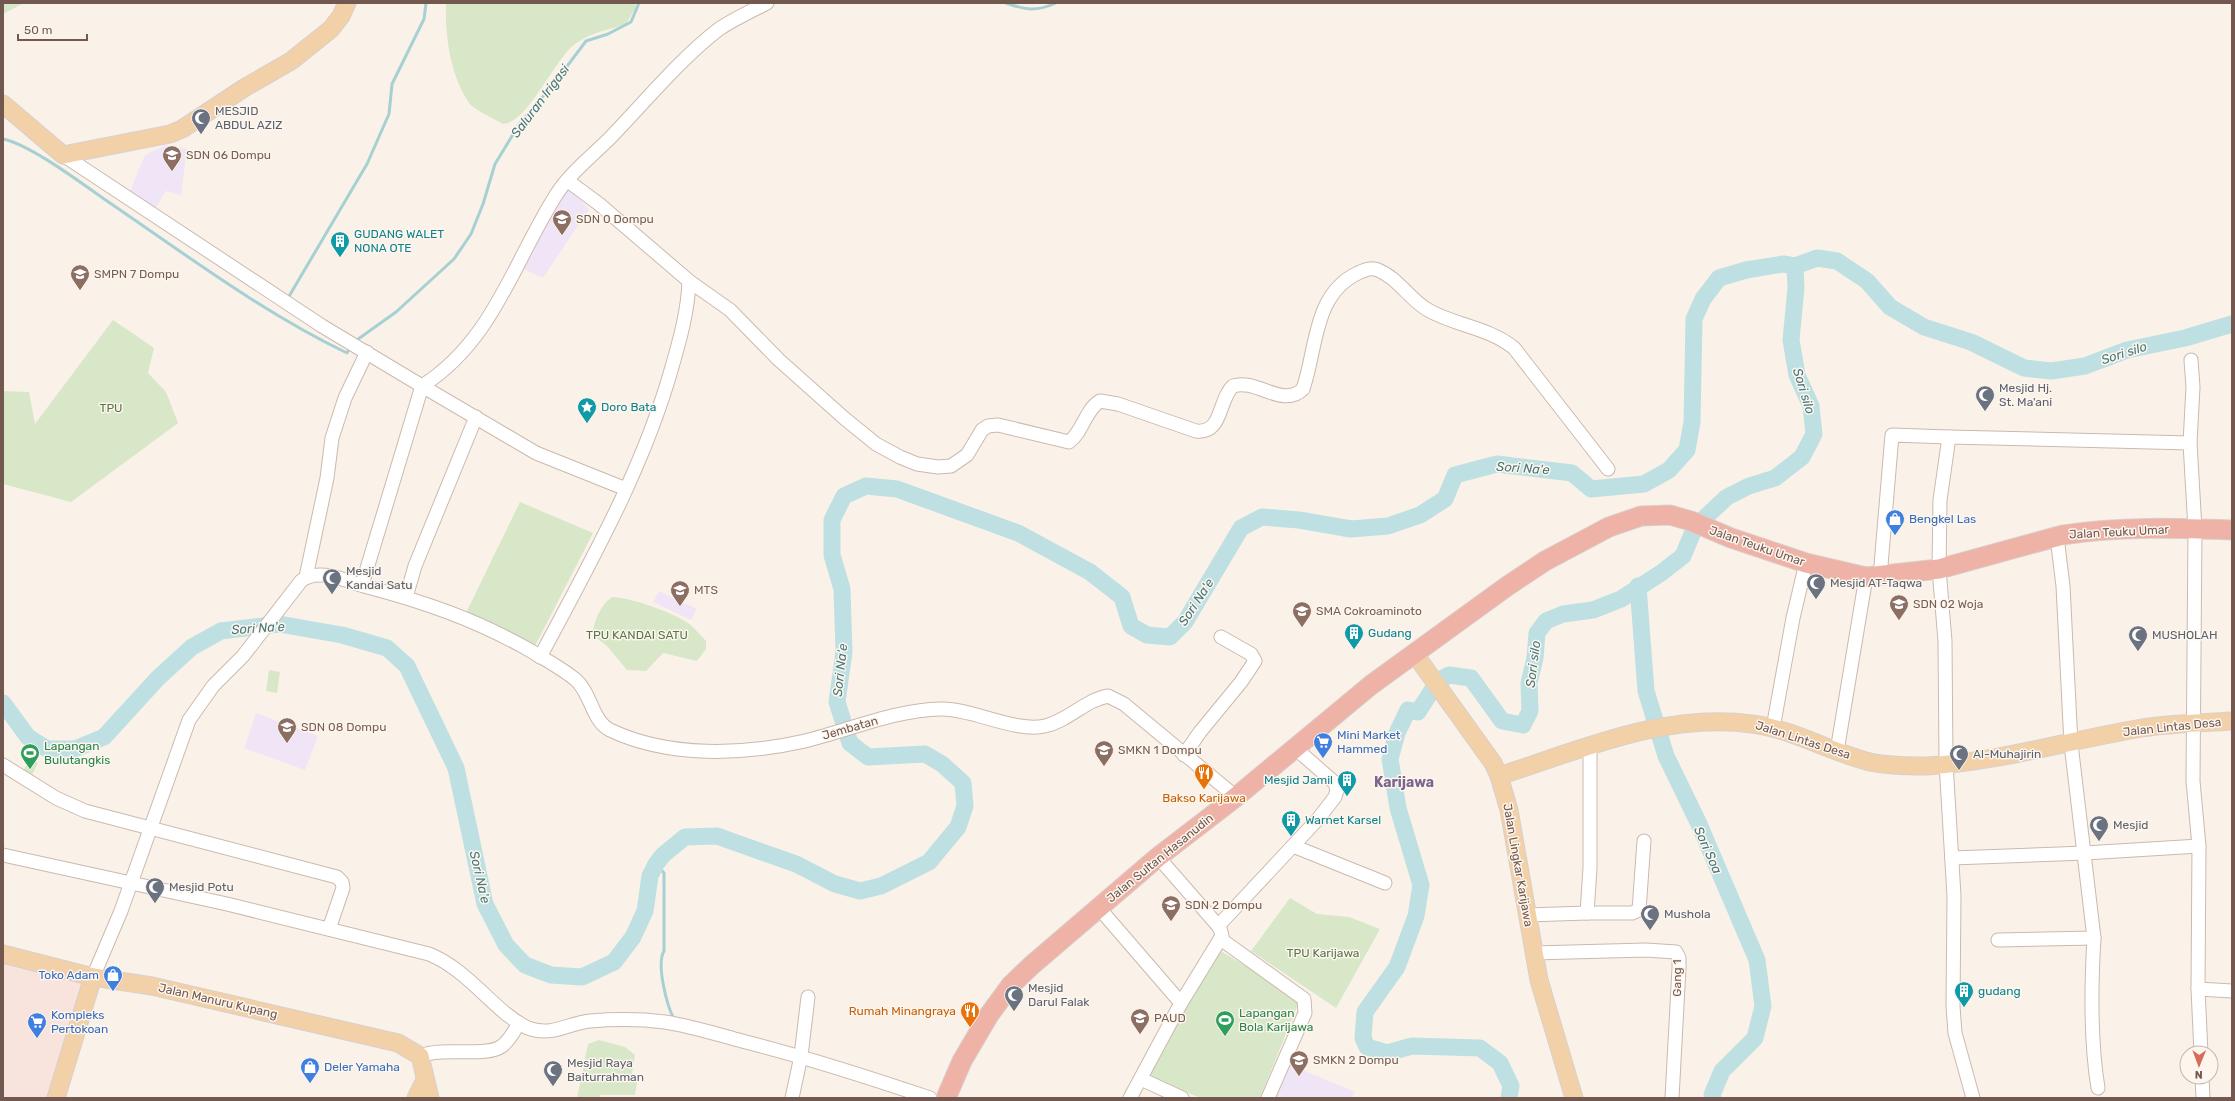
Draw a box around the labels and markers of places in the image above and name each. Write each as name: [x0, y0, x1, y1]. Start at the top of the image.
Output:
place label: MESJID ABDUL AZIZ: [215, 104, 283, 132]
mosque icon: MESJID ABDUL AZIZ: [190, 107, 212, 135]
school or university icon: SDN 06 Dompu: [161, 144, 183, 172]
place label: SDN 06 Dompu: [186, 148, 271, 162]
school or university icon: SDN 0 Dompu: [551, 208, 573, 236]
place label: SDN 0 Dompu: [576, 212, 654, 226]
place label: GUDANG WALET NONA OTE: [354, 227, 444, 255]
building icon: GUDANG WALET NONA OTE: [329, 230, 351, 258]
school or university icon: SMPN 7 Dompu: [69, 263, 91, 291]
place label: SMPN 7 Dompu: [94, 267, 179, 281]
place label: Mesjid Hj. St. Ma'ani: [1999, 381, 2052, 409]
mosque icon: Mesjid Hj. St. Ma'ani: [1974, 384, 1996, 412]
place icon: Doro Bata: [576, 396, 598, 424]
place label: Doro Bata: [601, 400, 656, 414]
shop icon: Bengkel Las: [1884, 508, 1906, 536]
place label: Bengkel Las: [1909, 512, 1976, 526]
place label: Mesjid Kandai Satu: [346, 564, 413, 592]
mosque icon: Mesjid Kandai Satu: [321, 567, 343, 595]
mosque icon: Mesjid AT-Taqwa: [1805, 572, 1827, 600]
place label: Mesjid AT-Taqwa: [1830, 576, 1922, 590]
school or university icon: MTS: [669, 579, 691, 607]
place label: MTS: [694, 583, 718, 597]
school or university icon: SDN 02 Woja: [1888, 593, 1910, 621]
place label: SDN 02 Woja: [1913, 597, 1983, 611]
school or university icon: SMA Cokroaminoto: [1291, 600, 1313, 628]
place label: SMA Cokroaminoto: [1316, 604, 1422, 618]
building icon: Gudang: [1343, 622, 1365, 650]
mosque icon: MUSHOLAH: [2127, 624, 2149, 652]
place label: Gudang: [1368, 626, 1412, 640]
place label: MUSHOLAH: [2152, 628, 2217, 642]
school or university icon: SDN 08 Dompu: [276, 716, 298, 744]
place label: SDN 08 Dompu: [301, 720, 386, 734]
place label: Mini Market Hammed: [1337, 728, 1401, 756]
supermarket icon: Mini Market Hammed: [1312, 731, 1334, 759]
place label: Lapangan Bulutangkis: [44, 739, 110, 767]
school or university icon: SMKN 1 Dompu: [1093, 739, 1115, 767]
sports icon: Lapangan Bulutangkis: [19, 742, 41, 770]
place label: SMKN 1 Dompu: [1118, 743, 1202, 757]
mosque icon: Al-Muhajirin: [1948, 743, 1970, 771]
place label: Al-Muhajirin: [1973, 747, 2041, 761]
restaurant icon: Bakso Karijawa: [1193, 762, 1215, 790]
building icon: Mesjid Jamil: [1336, 769, 1358, 797]
place label: Mesjid Jamil: [1264, 773, 1333, 787]
place label: Bakso Karijawa: [1162, 791, 1246, 805]
building icon: Warnet Karsel: [1280, 809, 1302, 837]
place label: Warnet Karsel: [1305, 813, 1381, 827]
mosque icon: Mesjid: [2088, 814, 2110, 842]
place label: Mesjid: [2113, 818, 2148, 832]
mosque icon: Mesjid Potu: [144, 876, 166, 904]
place label: Mesjid Potu: [169, 880, 234, 894]
school or university icon: SDN 2 Dompu: [1160, 894, 1182, 922]
place label: SDN 2 Dompu: [1185, 898, 1262, 912]
mosque icon: Mushola: [1639, 903, 1661, 931]
place label: Mushola: [1664, 907, 1711, 921]
shop icon: Toko Adam: [102, 964, 124, 992]
place label: Toko Adam: [39, 968, 99, 982]
building icon: gudang: [1953, 980, 1975, 1008]
place label: Mesjid Darul Falak: [1028, 981, 1090, 1009]
mosque icon: Mesjid Darul Falak: [1003, 984, 1025, 1012]
place label: gudang: [1978, 984, 2021, 998]
restaurant icon: Rumah Minangraya: [959, 1000, 981, 1028]
place label: Rumah Minangraya: [849, 1004, 956, 1018]
place label: Lapangan Bola Karijawa: [1239, 1006, 1313, 1034]
school or university icon: PAUD: [1129, 1007, 1151, 1035]
place label: Kompleks Pertokoan: [51, 1008, 108, 1036]
sports icon: Lapangan Bola Karijawa: [1214, 1009, 1236, 1037]
supermarket icon: Kompleks Pertokoan: [26, 1011, 48, 1039]
place label: PAUD: [1154, 1011, 1186, 1025]
school or university icon: SMKN 2 Dompu: [1288, 1049, 1310, 1077]
place label: SMKN 2 Dompu: [1313, 1053, 1399, 1067]
shop icon: Deler Yamaha: [299, 1056, 321, 1084]
place label: Mesjid Raya Baiturrahman: [567, 1056, 644, 1084]
mosque icon: Mesjid Raya Baiturrahman: [542, 1059, 564, 1087]
place label: Deler Yamaha: [324, 1060, 400, 1074]

